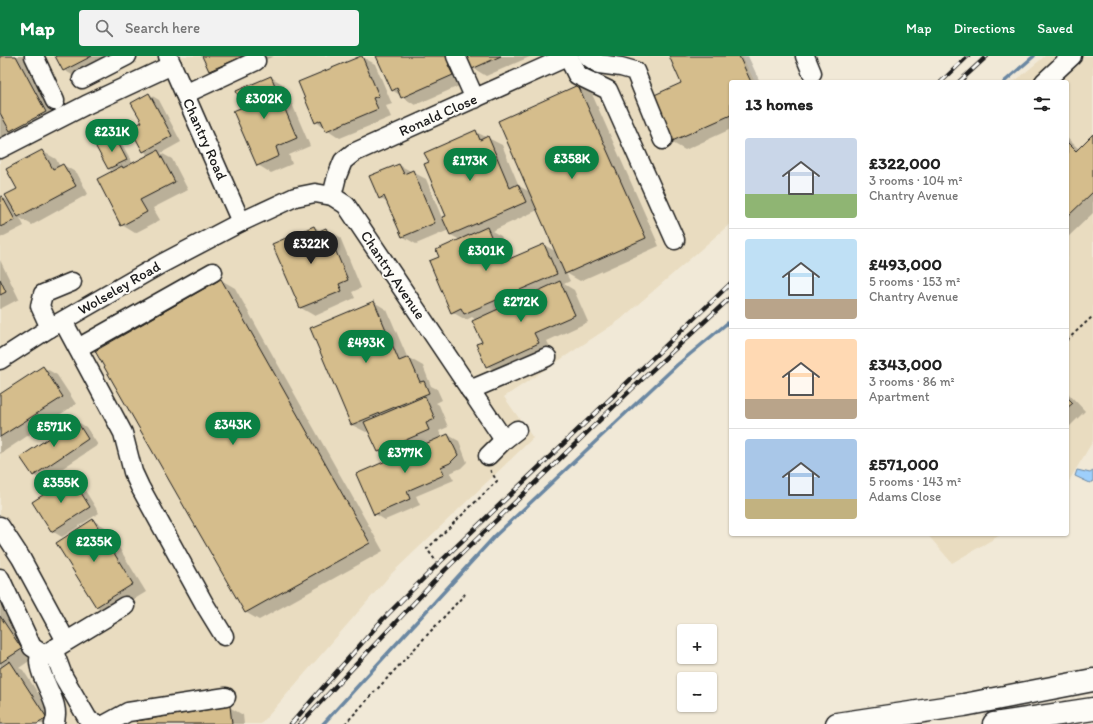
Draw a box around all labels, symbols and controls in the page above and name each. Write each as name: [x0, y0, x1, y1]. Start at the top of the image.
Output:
search box: [79, 10, 359, 46]
text: Map: [20, 17, 55, 40]
icon: search: [93, 17, 115, 39]
text: Search here: [125, 19, 200, 37]
text: Map: [906, 20, 932, 37]
text: Directions: [954, 20, 1015, 37]
text: Saved: [1037, 20, 1073, 37]
pin: £302K: [236, 86, 292, 120]
street label: Ronald Close: [396, 90, 480, 140]
text: £302K: [245, 91, 283, 106]
icon: filters: [1031, 93, 1053, 115]
text: 13 homes: [745, 94, 813, 114]
street label: Chantry Road: [179, 95, 231, 183]
pin: £231K: [84, 119, 140, 153]
text: £231K: [94, 124, 130, 139]
pin: £358K: [544, 146, 600, 180]
pin: £173K: [442, 148, 498, 182]
text: £358K: [554, 151, 590, 166]
text: £173K: [453, 153, 487, 168]
text: £322,000: [869, 153, 941, 173]
icon: home: [777, 154, 825, 202]
text: 3 rooms · 104 m²: [869, 173, 962, 188]
text: Chantry Avenue: [869, 188, 958, 203]
street label: Chantry Avenue: [357, 227, 429, 323]
pin: £322K: [283, 231, 339, 265]
text: £322K: [293, 236, 329, 251]
pin: £301K: [458, 238, 514, 272]
text: £301K: [468, 243, 504, 258]
text: £493,000: [869, 254, 942, 274]
icon: home: [777, 255, 825, 303]
street label: Wolseley Road: [75, 257, 163, 319]
text: 5 rooms · 153 m²: [869, 274, 960, 289]
pin: £272K: [493, 289, 549, 323]
text: Chantry Avenue: [869, 289, 958, 304]
text: £272K: [503, 294, 539, 309]
pin: £493K: [338, 330, 394, 364]
text: £493K: [348, 335, 384, 350]
text: £343,000: [869, 354, 942, 374]
icon: home: [777, 355, 825, 403]
text: 3 rooms · 86 m²: [869, 374, 955, 389]
text: Apartment: [869, 389, 930, 404]
pin: £343K: [205, 412, 261, 446]
pin: £571K: [26, 414, 82, 448]
text: £343K: [214, 417, 252, 432]
text: £571K: [37, 419, 71, 434]
pin: £377K: [377, 440, 433, 474]
text: £377K: [387, 445, 423, 460]
text: £571,000: [869, 454, 939, 474]
icon: home: [777, 455, 825, 503]
pin: £355K: [33, 470, 89, 504]
text: 5 rooms · 143 m²: [869, 474, 961, 489]
text: £355K: [43, 475, 79, 490]
text: Adams Close: [869, 489, 941, 504]
pin: £235K: [66, 529, 122, 563]
text: £235K: [76, 534, 112, 549]
map controls: [677, 624, 717, 712]
button: +: [677, 624, 717, 664]
button: −: [677, 672, 717, 712]

